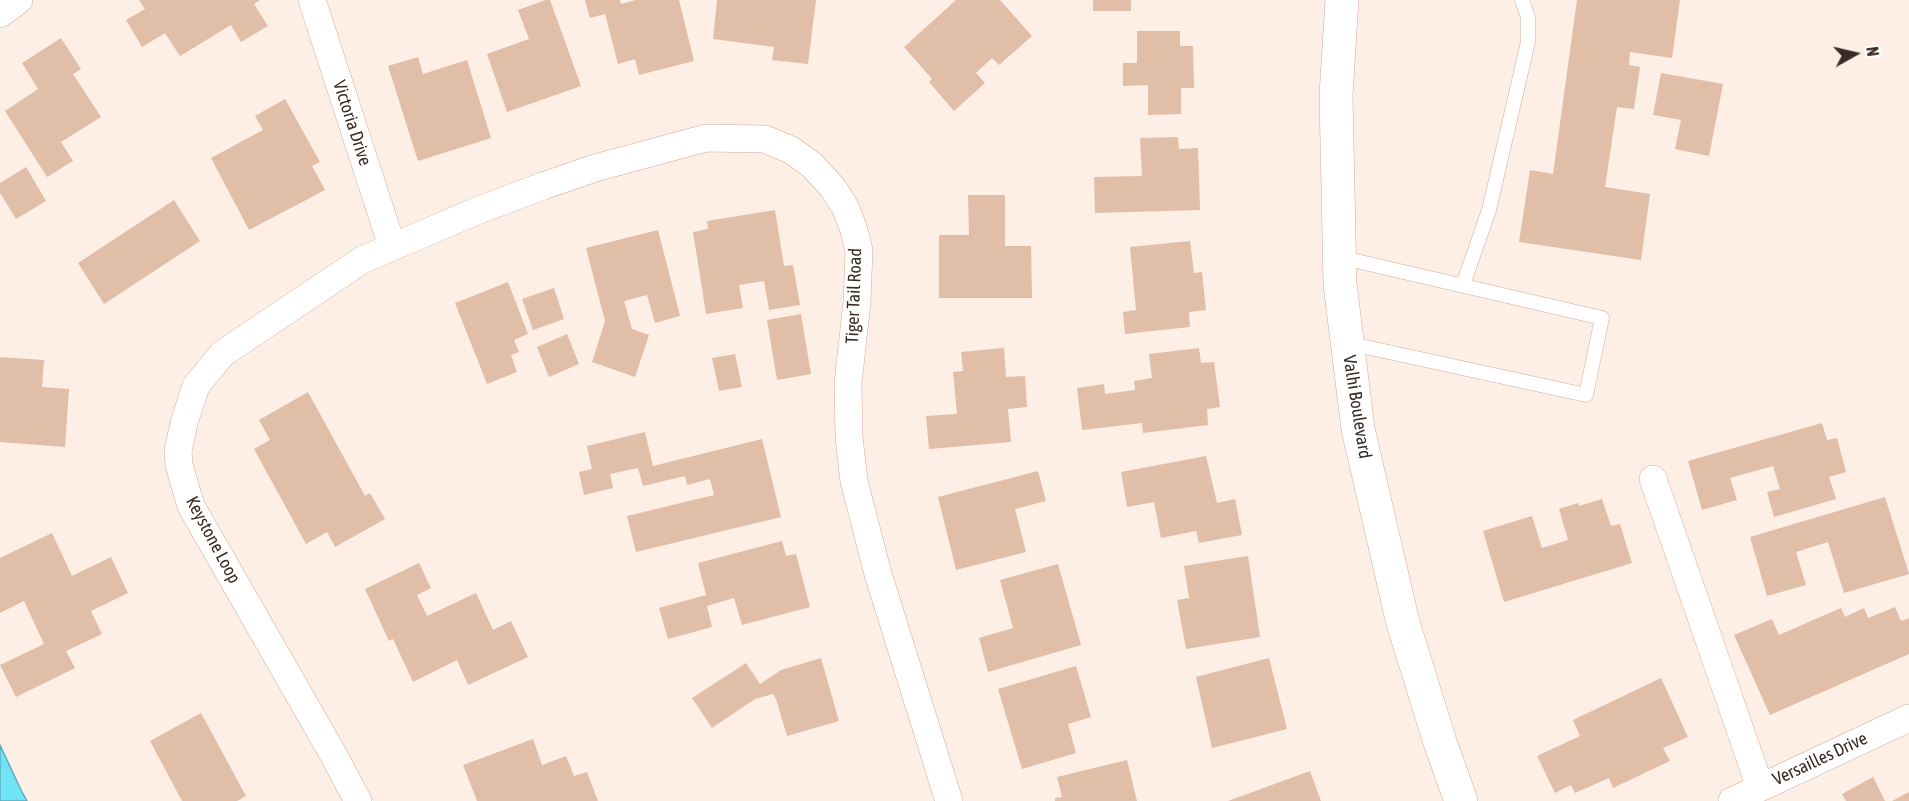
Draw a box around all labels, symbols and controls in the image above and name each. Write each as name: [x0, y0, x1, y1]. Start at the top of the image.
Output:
north arrow: [1825, 24, 1885, 84]
text: N: [1863, 46, 1882, 57]
street label: Victoria Drive: [328, 78, 376, 168]
street label: Tiger Tail Road: [842, 248, 866, 344]
street label: Valhi Boulevard: [1338, 354, 1376, 460]
street label: Keystone Loop: [181, 493, 245, 587]
street label: Versailles Drive: [1769, 728, 1871, 790]

